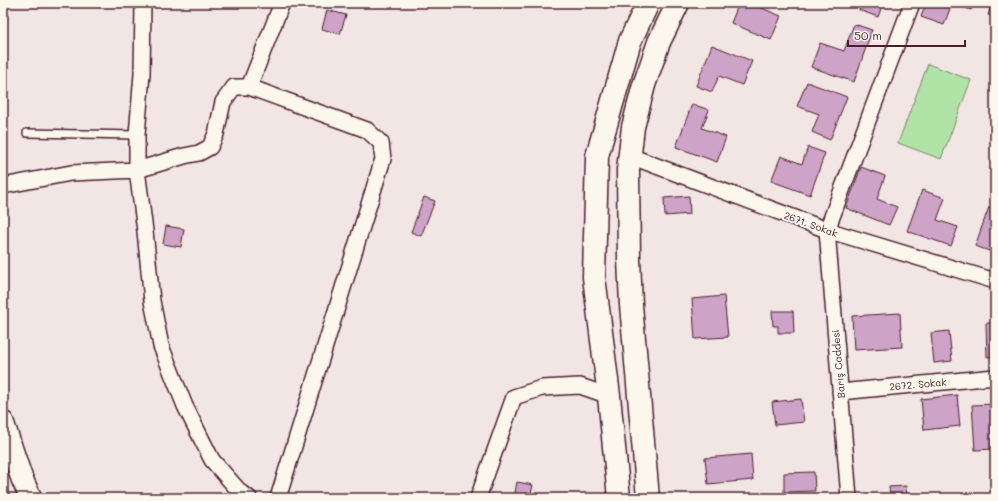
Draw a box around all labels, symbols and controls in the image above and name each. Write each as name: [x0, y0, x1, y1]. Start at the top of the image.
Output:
scale bar: [848, 22, 965, 48]
text: 50 m: [854, 27, 882, 43]
street label: 2671. Sokak: [782, 208, 840, 240]
street label: Barış Caddesi: [828, 329, 848, 399]
street label: 2672. Sokak: [889, 375, 947, 393]

